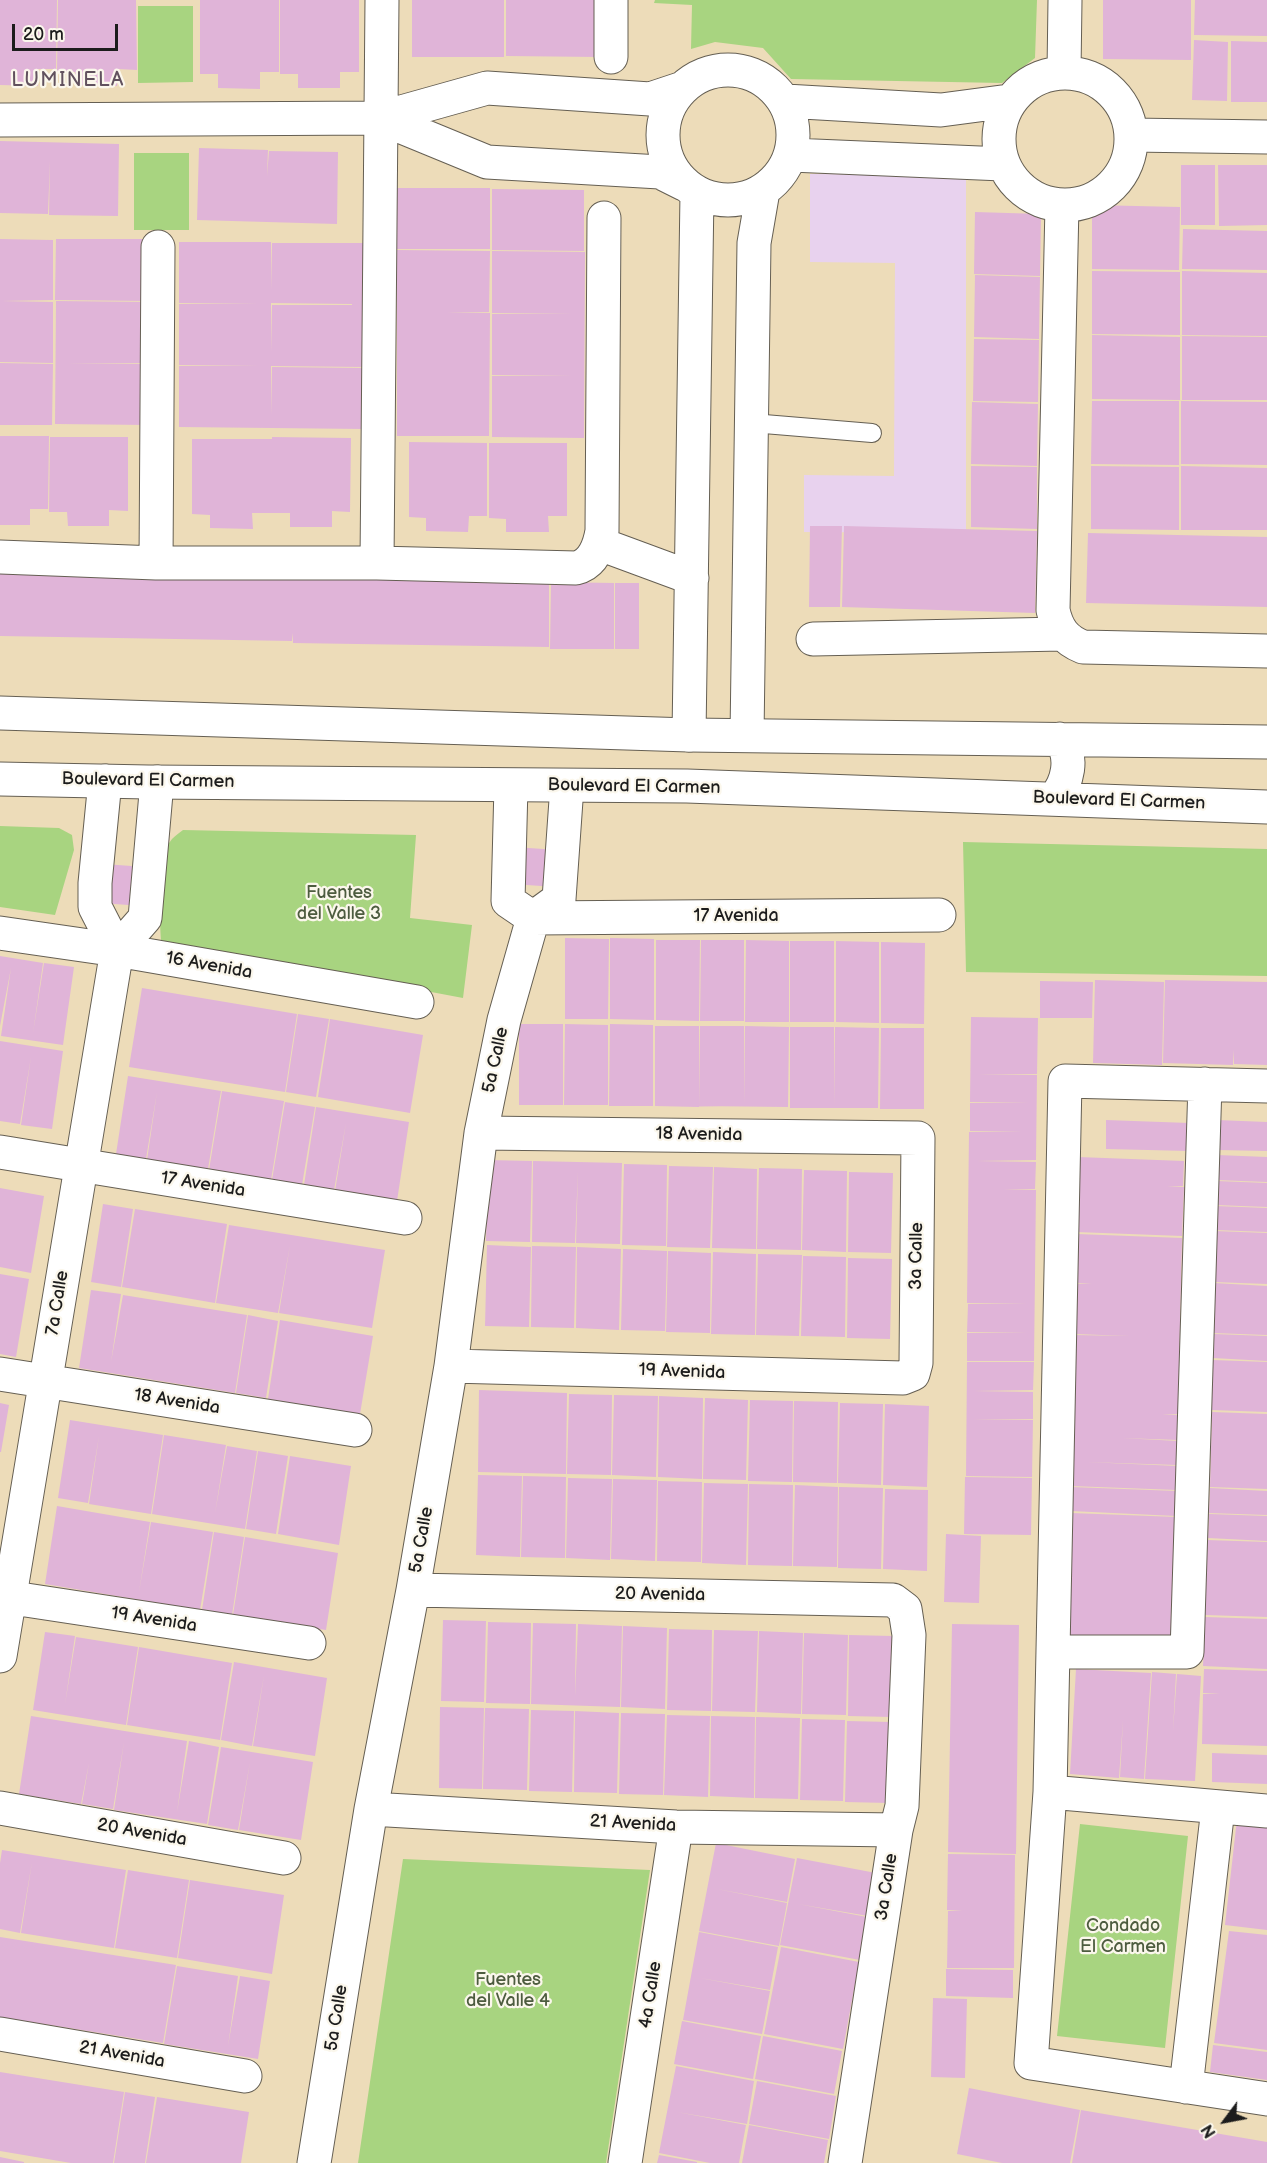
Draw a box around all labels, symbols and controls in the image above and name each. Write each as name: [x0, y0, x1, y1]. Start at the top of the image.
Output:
scale bar: [15, 12, 122, 50]
text: 20 m: [23, 24, 64, 45]
district label: LUMINELA: [11, 69, 125, 93]
street label: Boulevard El Carmen: [61, 769, 235, 793]
street label: Boulevard El Carmen: [547, 775, 721, 799]
street label: Boulevard El Carmen: [1032, 787, 1206, 815]
park label: Fuentes del Valle 3: [297, 882, 381, 924]
street label: 17 Avenida: [693, 905, 779, 927]
street label: 16 Avenida: [164, 948, 254, 984]
street label: 5a Calle: [478, 1025, 514, 1095]
street label: 18 Avenida: [655, 1123, 743, 1147]
street label: 17 Avenida: [159, 1168, 247, 1202]
street label: 3a Calle: [906, 1222, 928, 1290]
street label: 7a Calle: [42, 1269, 74, 1337]
street label: 19 Avenida: [638, 1360, 726, 1384]
street label: 18 Avenida: [132, 1385, 222, 1419]
street label: 5a Calle: [406, 1505, 438, 1575]
street label: 20 Avenida: [615, 1583, 705, 1607]
street label: 19 Avenida: [109, 1603, 199, 1637]
street label: 21 Avenida: [589, 1811, 677, 1837]
street label: 20 Avenida: [96, 1814, 188, 1852]
street label: 3a Calle: [871, 1852, 903, 1922]
park label: Condado El Carmen: [1080, 1915, 1166, 1958]
street label: 4a Calle: [635, 1960, 667, 2030]
park label: Fuentes del Valle 4: [466, 1969, 550, 2012]
street label: 5a Calle: [321, 1983, 353, 2053]
street label: 21 Avenida: [77, 2037, 167, 2073]
north arrow: [1195, 2091, 1255, 2151]
text: N: [1198, 2121, 1221, 2141]

